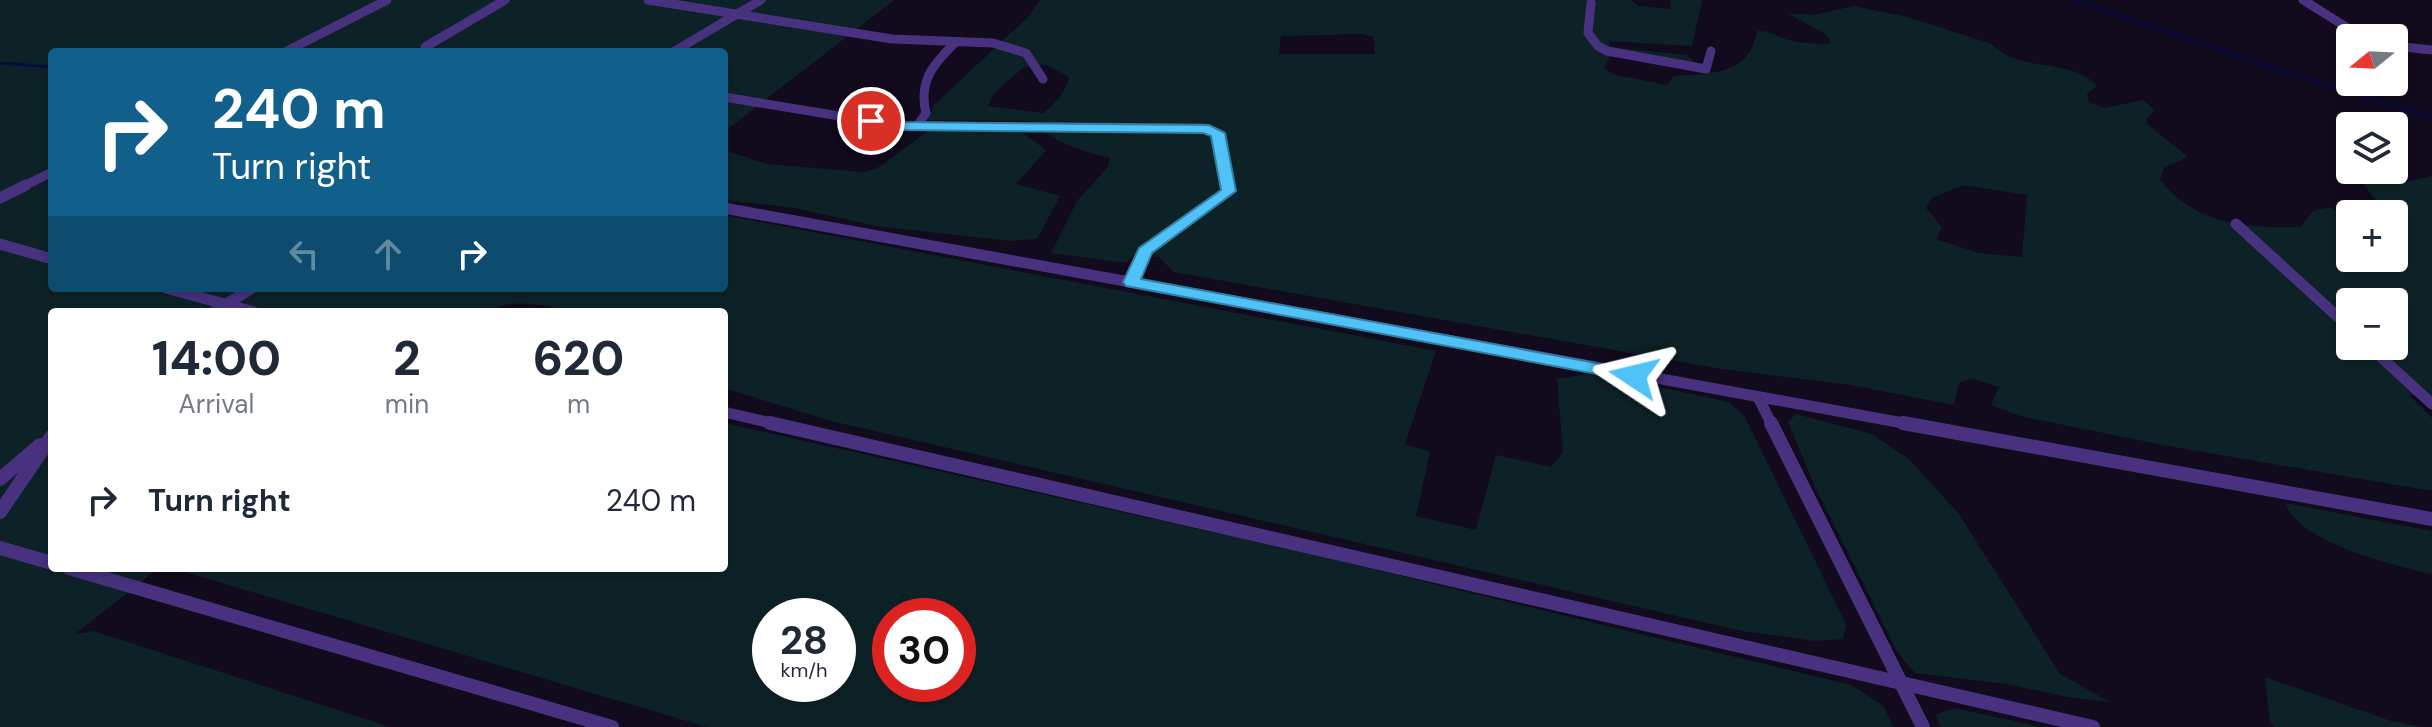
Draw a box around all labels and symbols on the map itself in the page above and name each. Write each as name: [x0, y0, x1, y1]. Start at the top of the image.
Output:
north arrow: [2336, 24, 2408, 96]
pin: [837, 87, 905, 155]
position arrow: [1592, 334, 1676, 418]
speed limit sign: 30: [872, 598, 976, 702]

